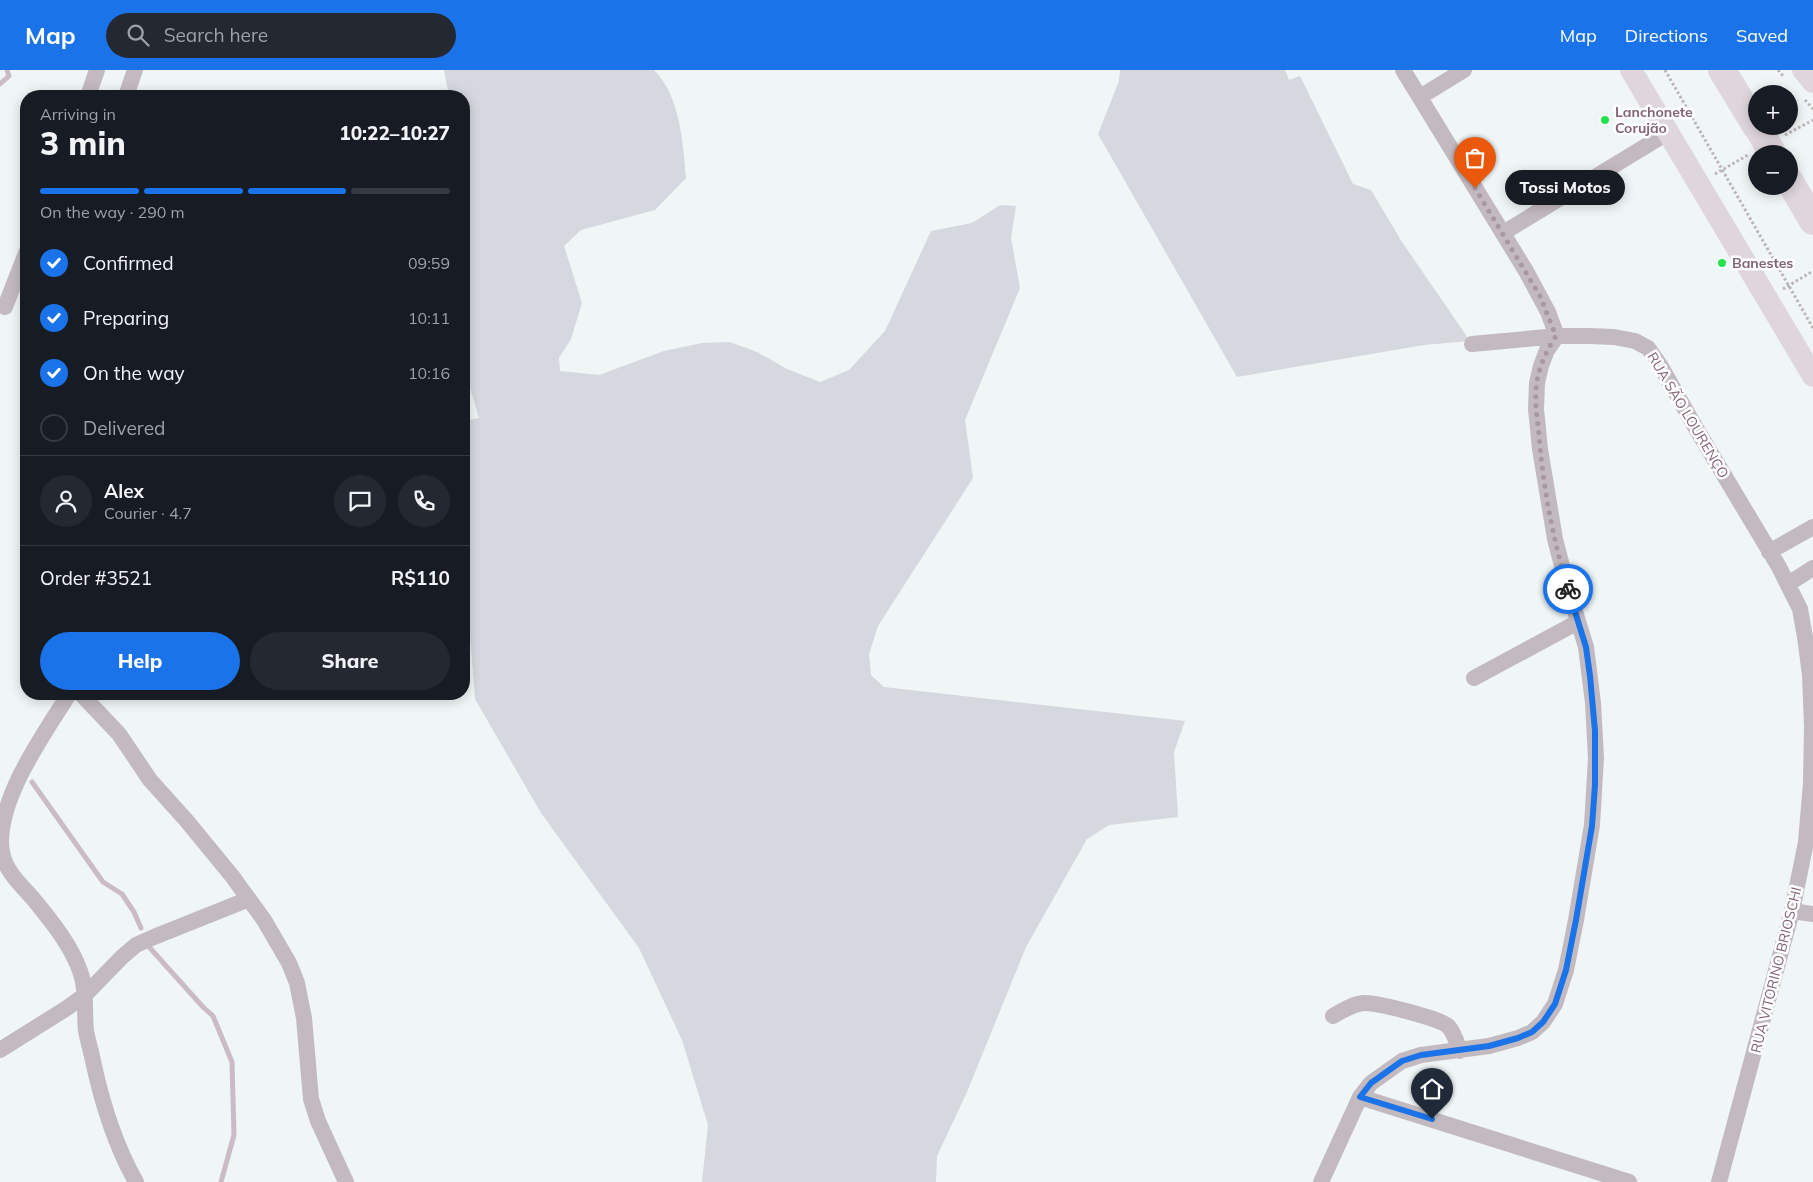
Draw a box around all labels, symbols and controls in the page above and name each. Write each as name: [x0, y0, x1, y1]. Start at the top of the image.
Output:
search box: [106, 13, 456, 58]
text: Map: [25, 20, 76, 50]
icon: search: [124, 21, 152, 49]
text: Search here: [164, 23, 268, 47]
text: Map: [1560, 24, 1597, 47]
text: Directions: [1625, 24, 1708, 47]
text: Saved: [1736, 24, 1788, 47]
map controls: [1748, 85, 1798, 195]
button: +: [1748, 85, 1798, 135]
place label: Lanchonete Corujão: [1615, 103, 1693, 137]
text: Arriving in: [40, 104, 116, 124]
marker: Lanchonete Corujão: [1599, 114, 1611, 126]
text: 10:22–10:27: [339, 121, 450, 145]
text: 3 min: [40, 123, 126, 163]
pin: [1454, 137, 1496, 188]
icon: bag: [1461, 144, 1489, 172]
button: −: [1748, 145, 1798, 195]
callout: Tossi Motos: [1505, 170, 1625, 206]
text: Tossi Motos: [1519, 177, 1611, 197]
text: On the way · 290 m: [40, 202, 185, 222]
icon: check: [40, 249, 68, 277]
text: Confirmed: [83, 251, 174, 275]
text: 09:59: [408, 253, 450, 273]
place label: Banestes: [1732, 254, 1793, 272]
marker: Banestes: [1716, 257, 1728, 269]
icon: check: [40, 304, 68, 332]
text: Preparing: [83, 306, 169, 330]
text: 10:11: [408, 308, 450, 328]
street label: RUA SÃO LOURENÇO: [1643, 349, 1733, 481]
icon: check: [40, 359, 68, 387]
text: On the way: [83, 361, 185, 385]
text: 10:16: [408, 363, 450, 383]
text: Delivered: [83, 416, 165, 440]
button: person: [40, 475, 92, 527]
button: chat: [334, 475, 386, 527]
button: phone: [398, 475, 450, 527]
text: Alex: [104, 479, 144, 503]
text: Courier · 4.7: [104, 503, 192, 523]
courier: [1543, 564, 1593, 614]
text: Order #3521: [40, 566, 152, 590]
text: R$110: [391, 566, 450, 590]
icon: bike: [1554, 575, 1582, 603]
button: Help: [40, 632, 240, 690]
button: Share: [250, 632, 450, 690]
street label: RUA VITORINO BRIOSCHI: [1747, 885, 1805, 1055]
pin: [1411, 1068, 1453, 1119]
icon: home: [1418, 1075, 1446, 1103]

